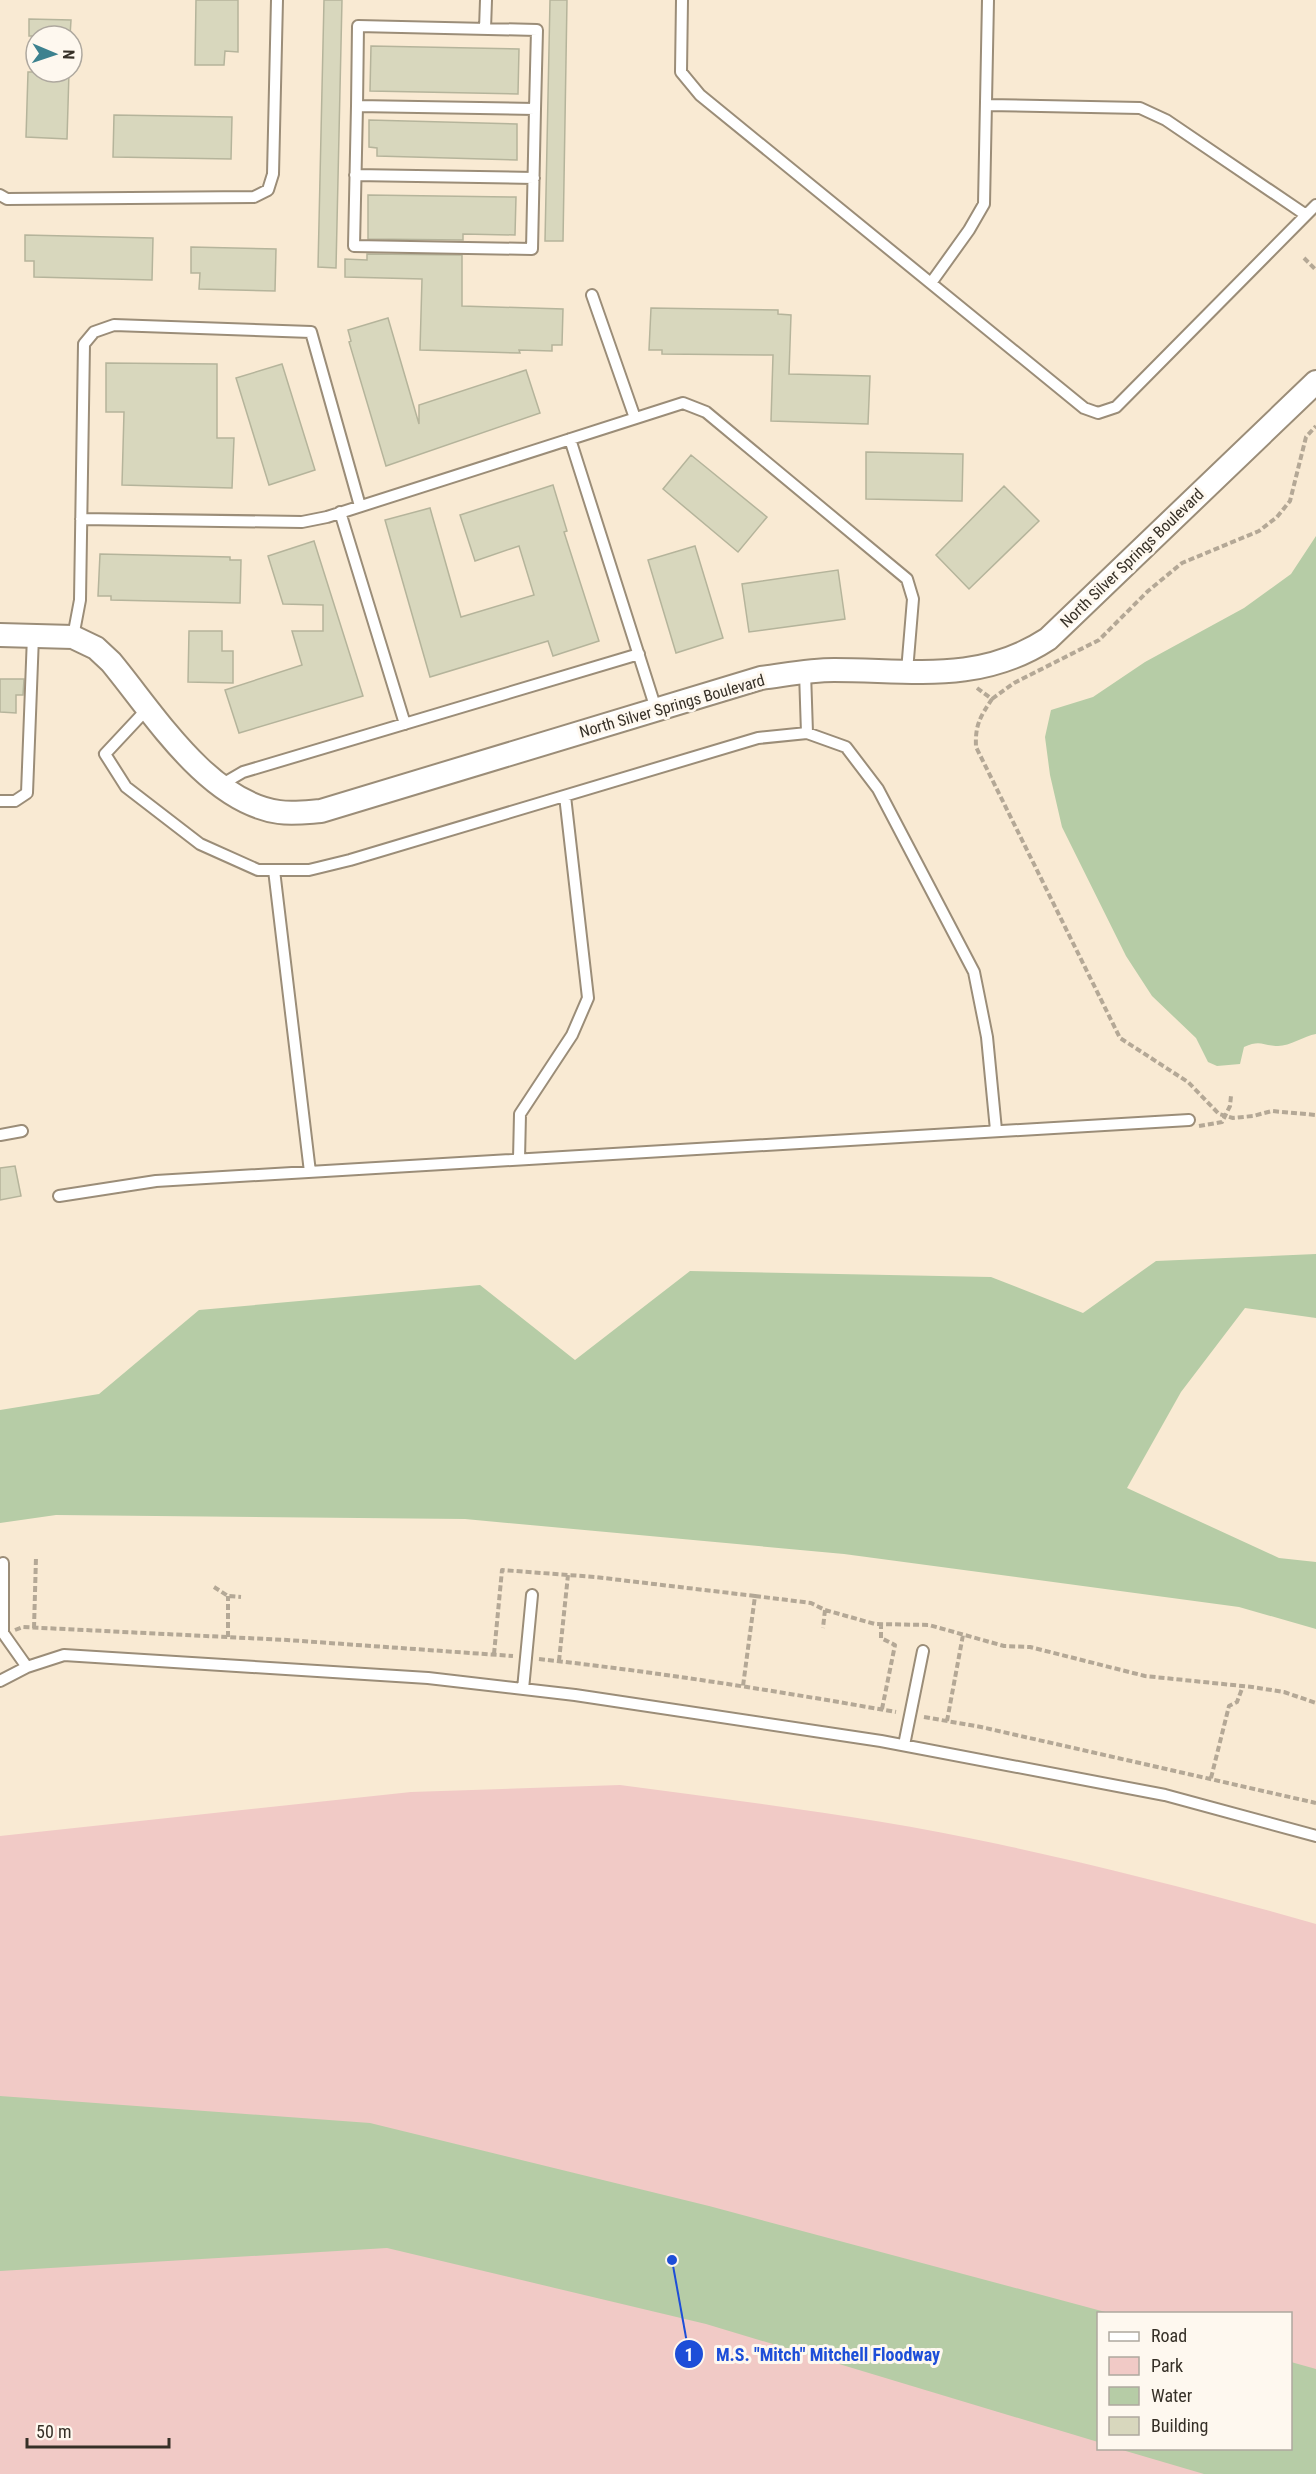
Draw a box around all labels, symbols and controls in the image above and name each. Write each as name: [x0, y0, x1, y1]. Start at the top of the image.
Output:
north arrow: [24, 24, 84, 84]
text: N: [59, 49, 78, 60]
street label: North Silver Springs Boulevard: [1056, 485, 1208, 631]
street label: North Silver Springs Boulevard: [577, 670, 767, 742]
legend: [1097, 2312, 1292, 2450]
text: Road: [1151, 2325, 1187, 2346]
callout: M.S. "Mitch" Mitchell Floodway: [674, 2336, 952, 2372]
text: 1: [684, 2344, 694, 2365]
text: M.S. "Mitch" Mitchell Floodway: [716, 2344, 940, 2365]
text: Park: [1151, 2355, 1183, 2376]
text: Water: [1151, 2385, 1193, 2406]
scale bar: [27, 2411, 170, 2449]
text: Building: [1151, 2415, 1208, 2436]
text: 50 m: [36, 2421, 71, 2442]

